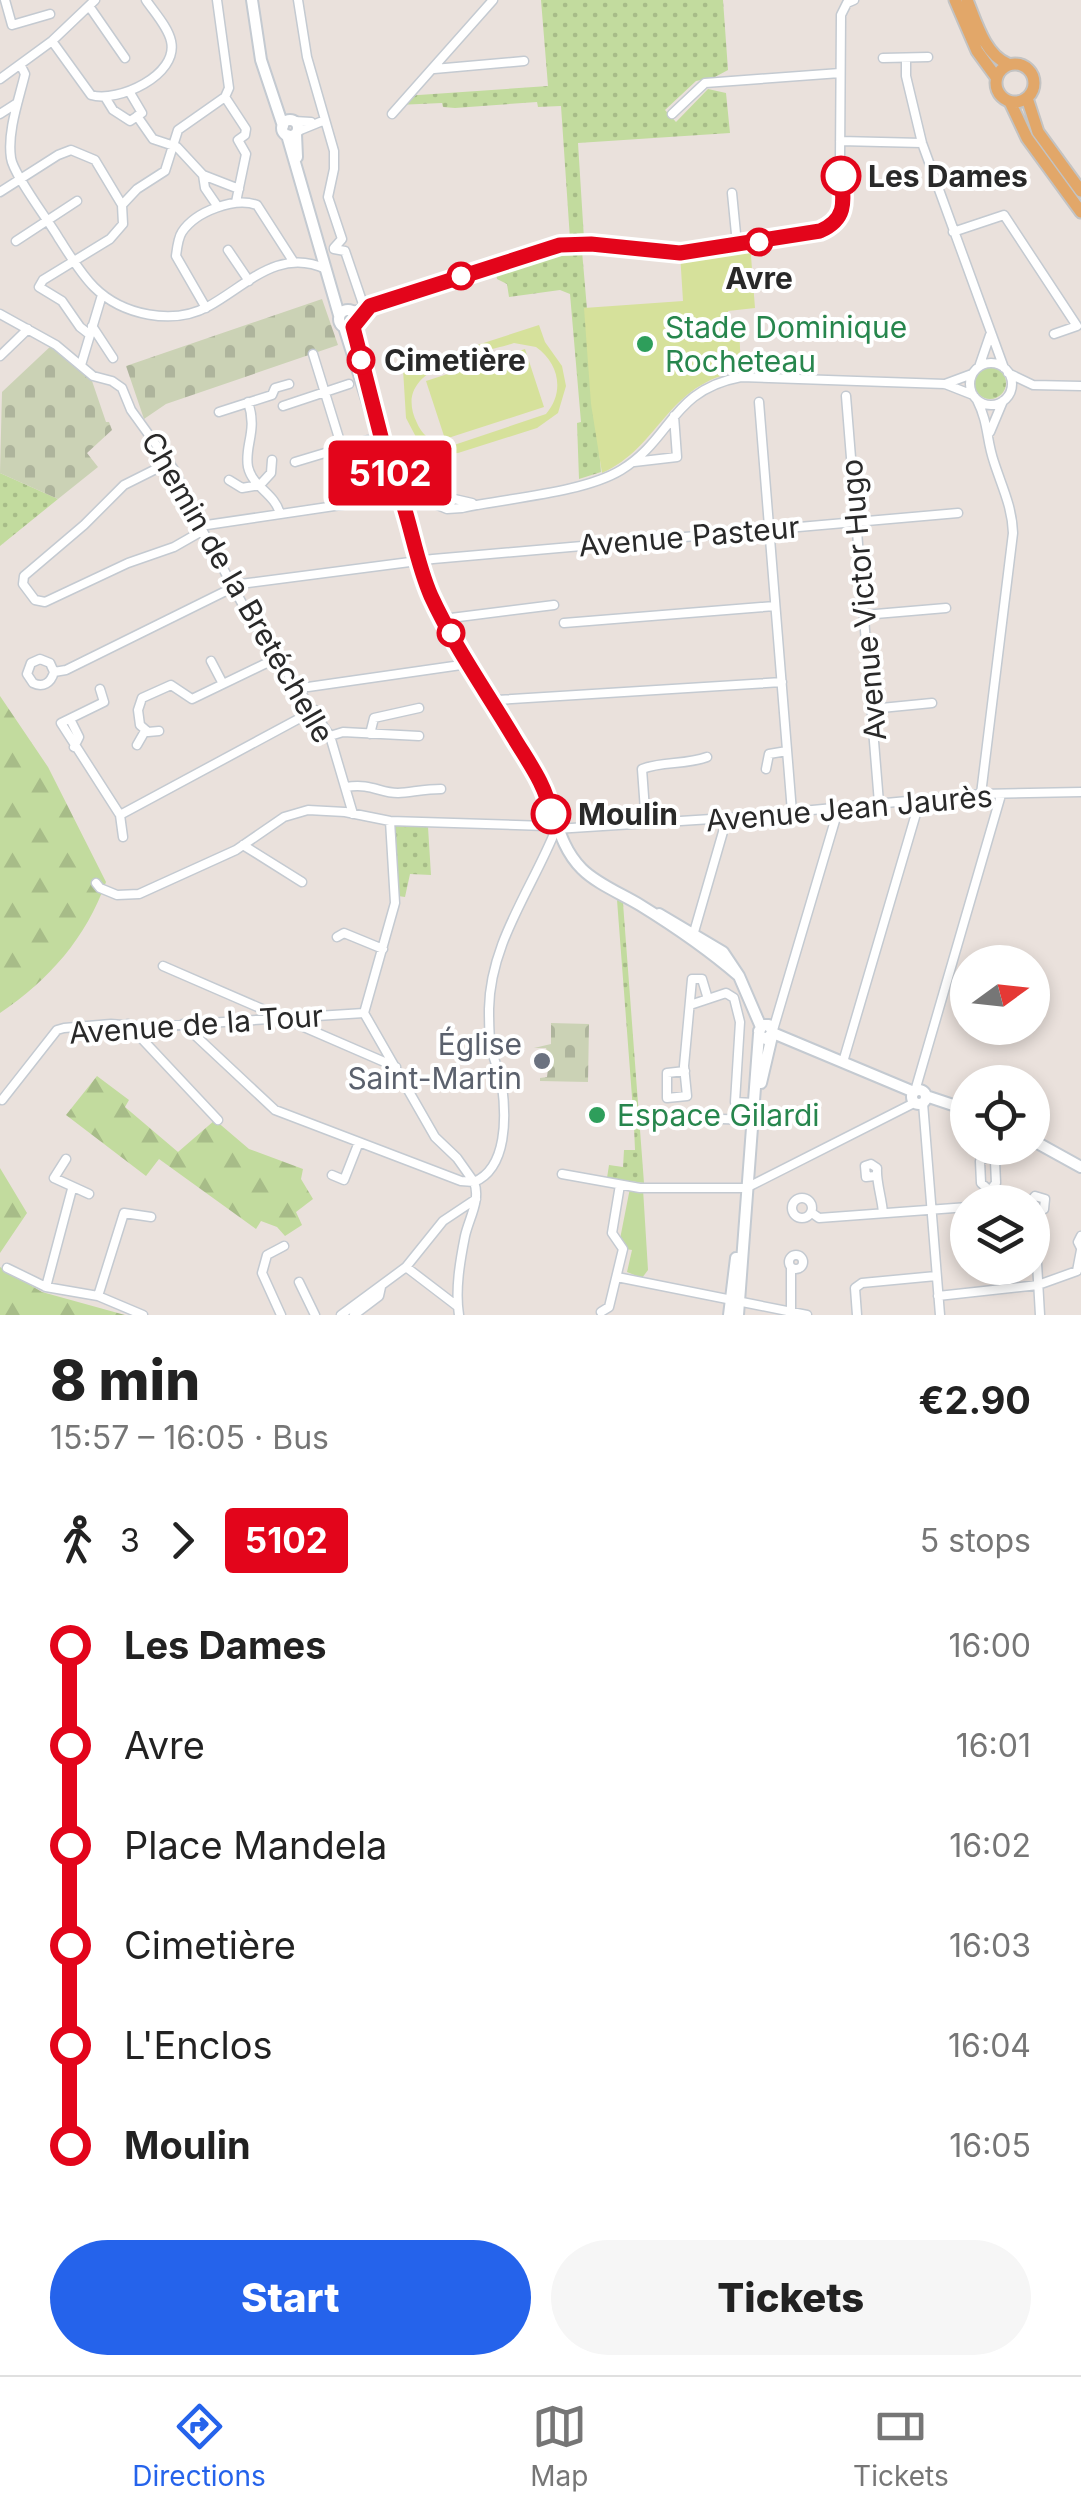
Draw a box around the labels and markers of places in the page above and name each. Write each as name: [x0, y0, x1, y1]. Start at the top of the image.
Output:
marker: Les Dames: [822, 157, 860, 195]
place label: Les Dames: [868, 158, 1028, 194]
marker: Avre: [746, 229, 772, 255]
place label: Avre: [725, 260, 793, 296]
unlabelled marker: [448, 263, 474, 289]
place label: Stade Dominique Rocheteau: [665, 309, 907, 379]
marker: Stade Dominique Rocheteau: [634, 333, 656, 355]
place label: Cimetière: [384, 342, 526, 378]
marker: Cimetière: [348, 347, 374, 373]
unlabelled marker: [438, 620, 464, 646]
marker: Moulin: [532, 795, 570, 833]
place label: Moulin: [578, 796, 678, 832]
place label: Église Saint-Martin: [347, 1026, 522, 1096]
marker: Église Saint-Martin: [531, 1050, 553, 1072]
place label: Espace Gilardi: [617, 1097, 820, 1133]
marker: Espace Gilardi: [586, 1104, 608, 1126]

